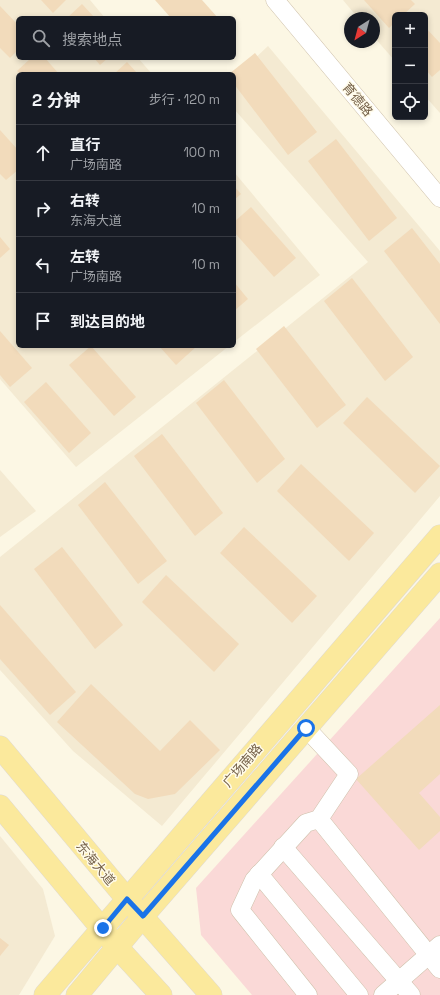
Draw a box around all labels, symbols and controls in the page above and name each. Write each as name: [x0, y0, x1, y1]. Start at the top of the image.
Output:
north arrow: [344, 12, 380, 48]
map controls: [392, 12, 428, 120]
button: +: [392, 12, 428, 48]
search box: [16, 16, 236, 60]
icon: search: [30, 27, 52, 49]
text: 搜索地点: [62, 30, 122, 49]
button: −: [392, 48, 428, 84]
street label: 育德路: [339, 79, 377, 120]
button: locate: [392, 84, 428, 120]
text: 2 分钟: [32, 89, 80, 111]
text: 步行 · 120 m: [149, 91, 220, 108]
text: 直行: [70, 135, 100, 154]
icon: ahead: [32, 142, 54, 164]
text: 100 m: [183, 144, 220, 161]
text: 广场南路: [70, 156, 122, 173]
text: 右转: [70, 191, 100, 210]
icon: right: [32, 198, 54, 220]
text: 10 m: [192, 200, 220, 217]
text: 东海大道: [70, 212, 122, 229]
text: 左转: [70, 247, 100, 266]
icon: left: [32, 254, 54, 276]
text: 10 m: [192, 256, 220, 273]
text: 广场南路: [70, 268, 122, 285]
icon: arrive: [32, 310, 54, 332]
text: 到达目的地: [70, 312, 145, 331]
route start: [297, 719, 315, 737]
street label: 广场南路: [219, 740, 266, 791]
street label: 东海大道: [72, 838, 119, 889]
route end: [94, 919, 112, 937]

